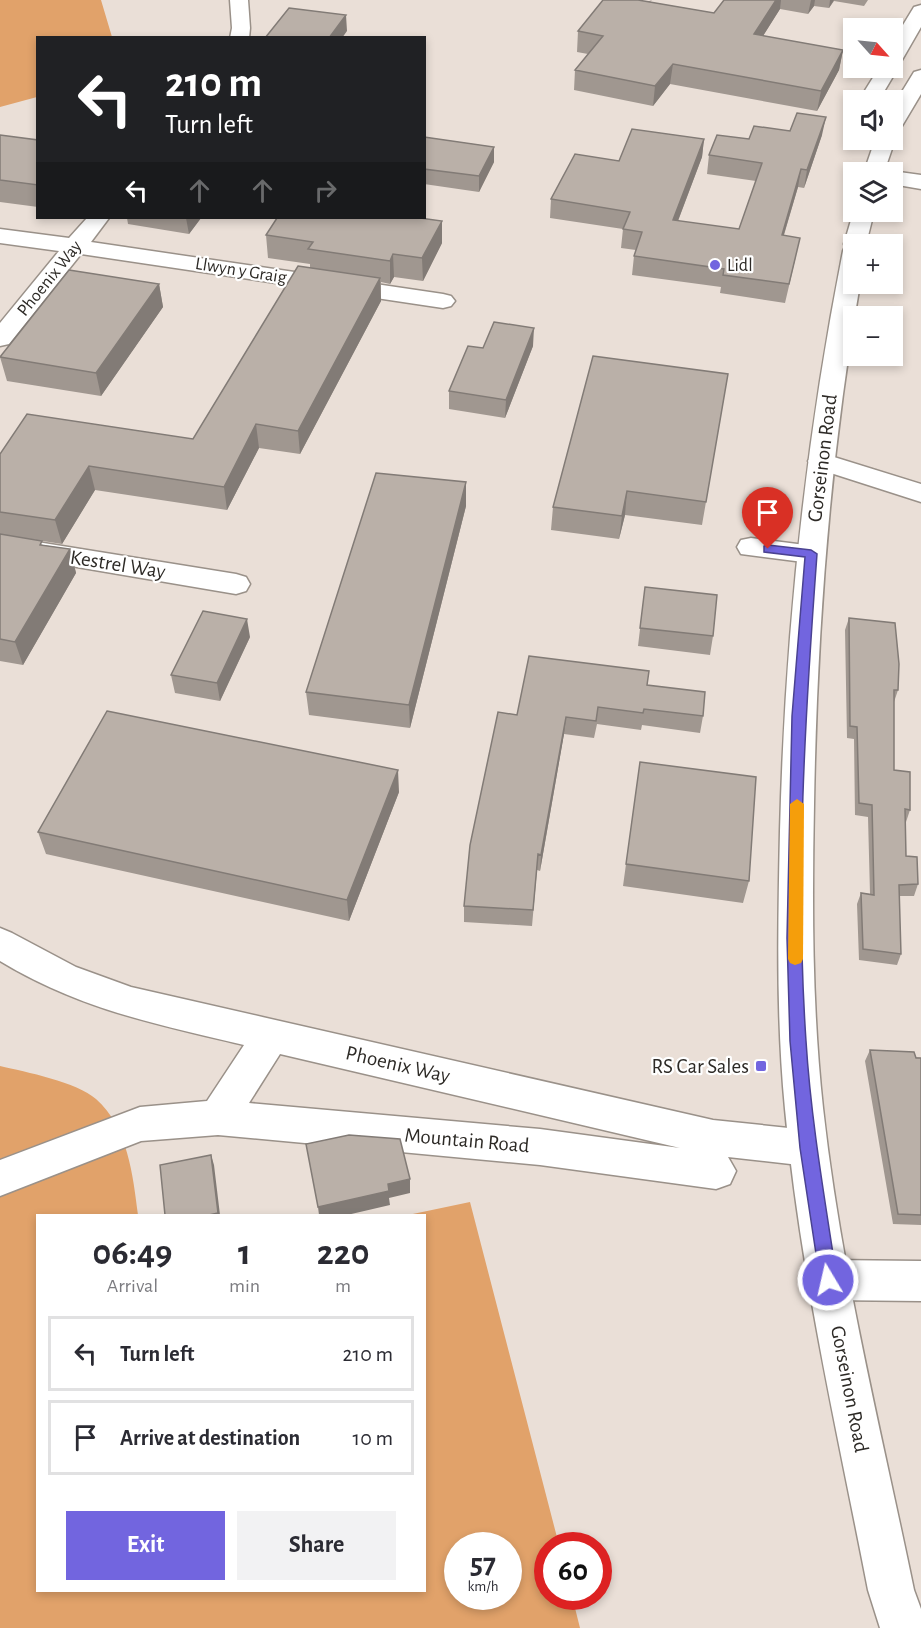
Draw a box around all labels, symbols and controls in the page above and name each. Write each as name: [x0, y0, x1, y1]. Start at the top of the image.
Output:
north arrow: [843, 18, 903, 78]
map controls: [843, 18, 903, 366]
icon: left: [66, 60, 144, 138]
text: 210 m: [165, 62, 262, 104]
button: sound: [843, 90, 903, 150]
text: Turn left: [165, 111, 253, 138]
button: layers: [843, 162, 903, 222]
icon: left: [120, 174, 153, 207]
icon: ahead: [183, 174, 216, 207]
icon: ahead: [246, 174, 279, 207]
icon: right: [309, 174, 342, 207]
button: +: [843, 234, 903, 294]
street label: Phoenix Way: [14, 237, 86, 320]
street label: Llwyn y Graig: [194, 255, 288, 287]
place label: Lidl: [727, 257, 753, 275]
marker: Lidl: [708, 258, 722, 272]
button: −: [843, 306, 903, 366]
street label: Gorseinon Road: [804, 393, 841, 523]
pin: [742, 487, 793, 549]
icon: arrive: [751, 496, 784, 529]
street label: Kestrel Way: [69, 547, 167, 582]
street label: Phoenix Way: [344, 1042, 452, 1087]
place label: RS Car Sales: [651, 1056, 749, 1077]
marker: RS Car Sales: [754, 1059, 768, 1073]
street label: Mountain Road: [404, 1125, 530, 1156]
text: 06:49: [93, 1235, 172, 1271]
text: 1: [238, 1235, 251, 1271]
text: 220: [317, 1235, 369, 1271]
position arrow: [796, 1248, 860, 1312]
text: Arrival: [107, 1276, 158, 1296]
text: min: [229, 1276, 260, 1296]
text: m: [335, 1276, 351, 1296]
street label: Gorseinon Road: [827, 1324, 872, 1454]
icon: left: [69, 1337, 102, 1370]
text: Turn left: [120, 1343, 194, 1365]
text: 210 m: [343, 1343, 393, 1365]
icon: arrive: [69, 1421, 102, 1454]
text: Arrive at destination: [120, 1427, 300, 1449]
text: 10 m: [353, 1427, 393, 1449]
button: Exit: [66, 1511, 225, 1580]
button: Share: [237, 1511, 396, 1580]
speed limit sign: 60: [534, 1532, 612, 1610]
text: 57: [470, 1549, 496, 1579]
text: km/h: [468, 1579, 498, 1594]

